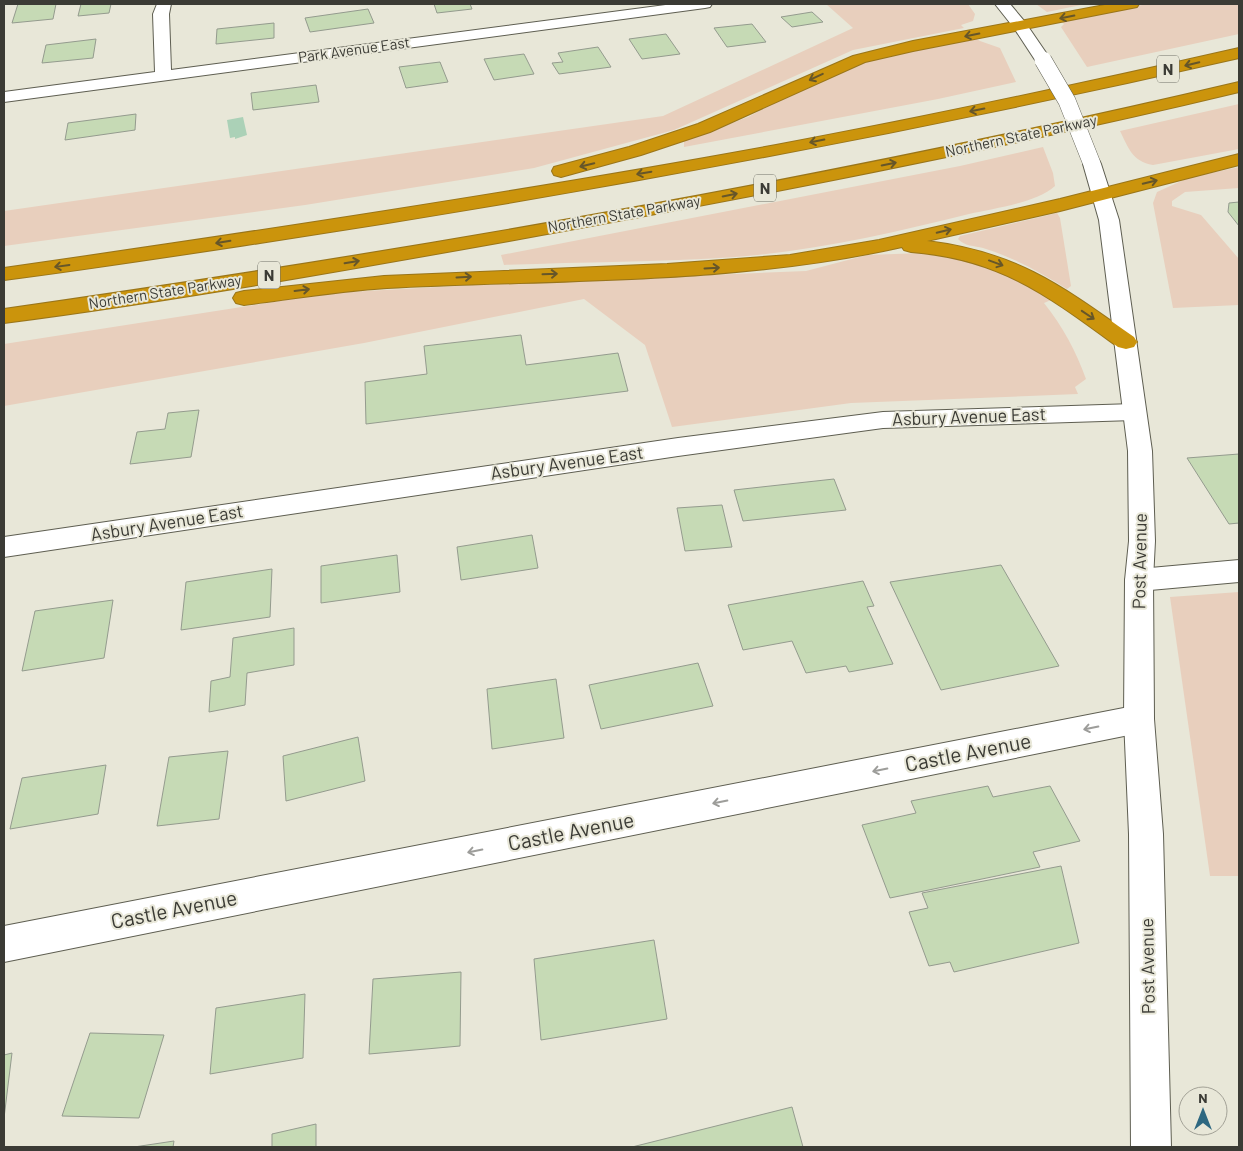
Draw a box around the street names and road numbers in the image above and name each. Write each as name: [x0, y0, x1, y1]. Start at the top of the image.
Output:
street label: Park Avenue East: [297, 32, 411, 66]
road number: N: [1157, 56, 1179, 82]
street label: Northern State Parkway: [943, 110, 1098, 160]
road number: N: [754, 174, 776, 202]
street label: Northern State Parkway: [546, 191, 702, 235]
road number: N: [258, 262, 280, 288]
street label: Northern State Parkway: [87, 270, 243, 312]
street label: Asbury Avenue East: [892, 402, 1046, 430]
street label: Asbury Avenue East: [489, 440, 645, 484]
street label: Asbury Avenue East: [89, 499, 245, 545]
street label: Post Avenue: [1127, 513, 1151, 609]
street label: Castle Avenue: [902, 727, 1033, 776]
street label: Castle Avenue: [505, 806, 636, 855]
street label: Castle Avenue: [108, 884, 239, 933]
street label: Post Avenue: [1135, 918, 1159, 1014]

